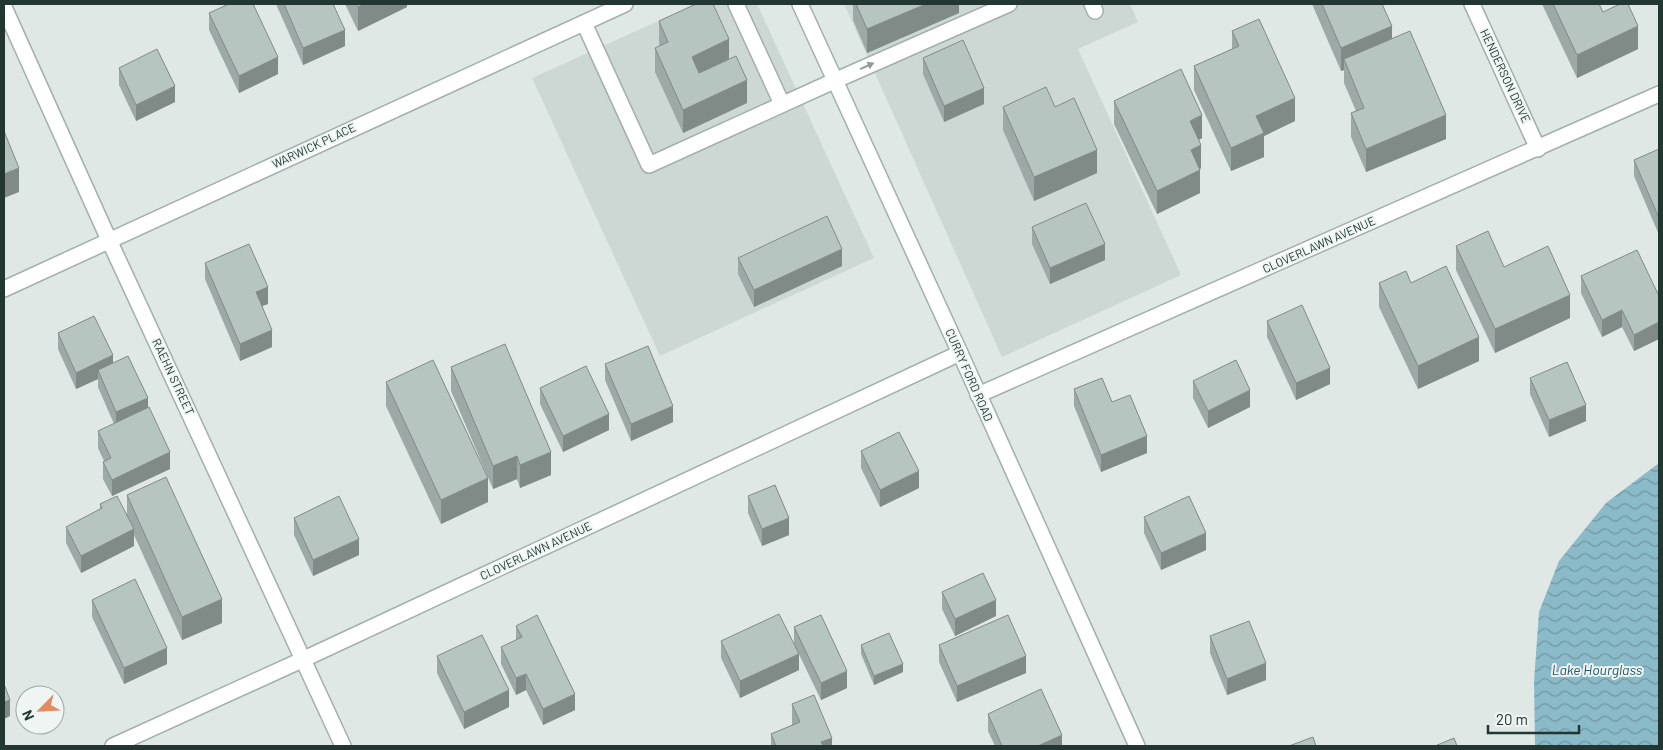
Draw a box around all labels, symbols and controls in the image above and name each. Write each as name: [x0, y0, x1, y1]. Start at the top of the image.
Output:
street label: HENDERSON DRIVE: [1478, 26, 1534, 125]
one-way arrow: [860, 62, 874, 70]
street label: WARWICK PLACE: [270, 120, 358, 171]
street label: CLOVERLAWN AVENUE: [1260, 213, 1377, 275]
street label: CURRY FORD ROAD: [943, 326, 997, 423]
street label: RAEHN STREET: [150, 336, 198, 417]
street label: CLOVERLAWN AVENUE: [477, 518, 594, 582]
water label: Lake Hourglass: [1552, 661, 1643, 678]
north arrow: [15, 685, 65, 735]
scale bar: [1488, 702, 1579, 734]
text: N: [18, 708, 37, 723]
text: 20 m: [1496, 710, 1528, 728]

